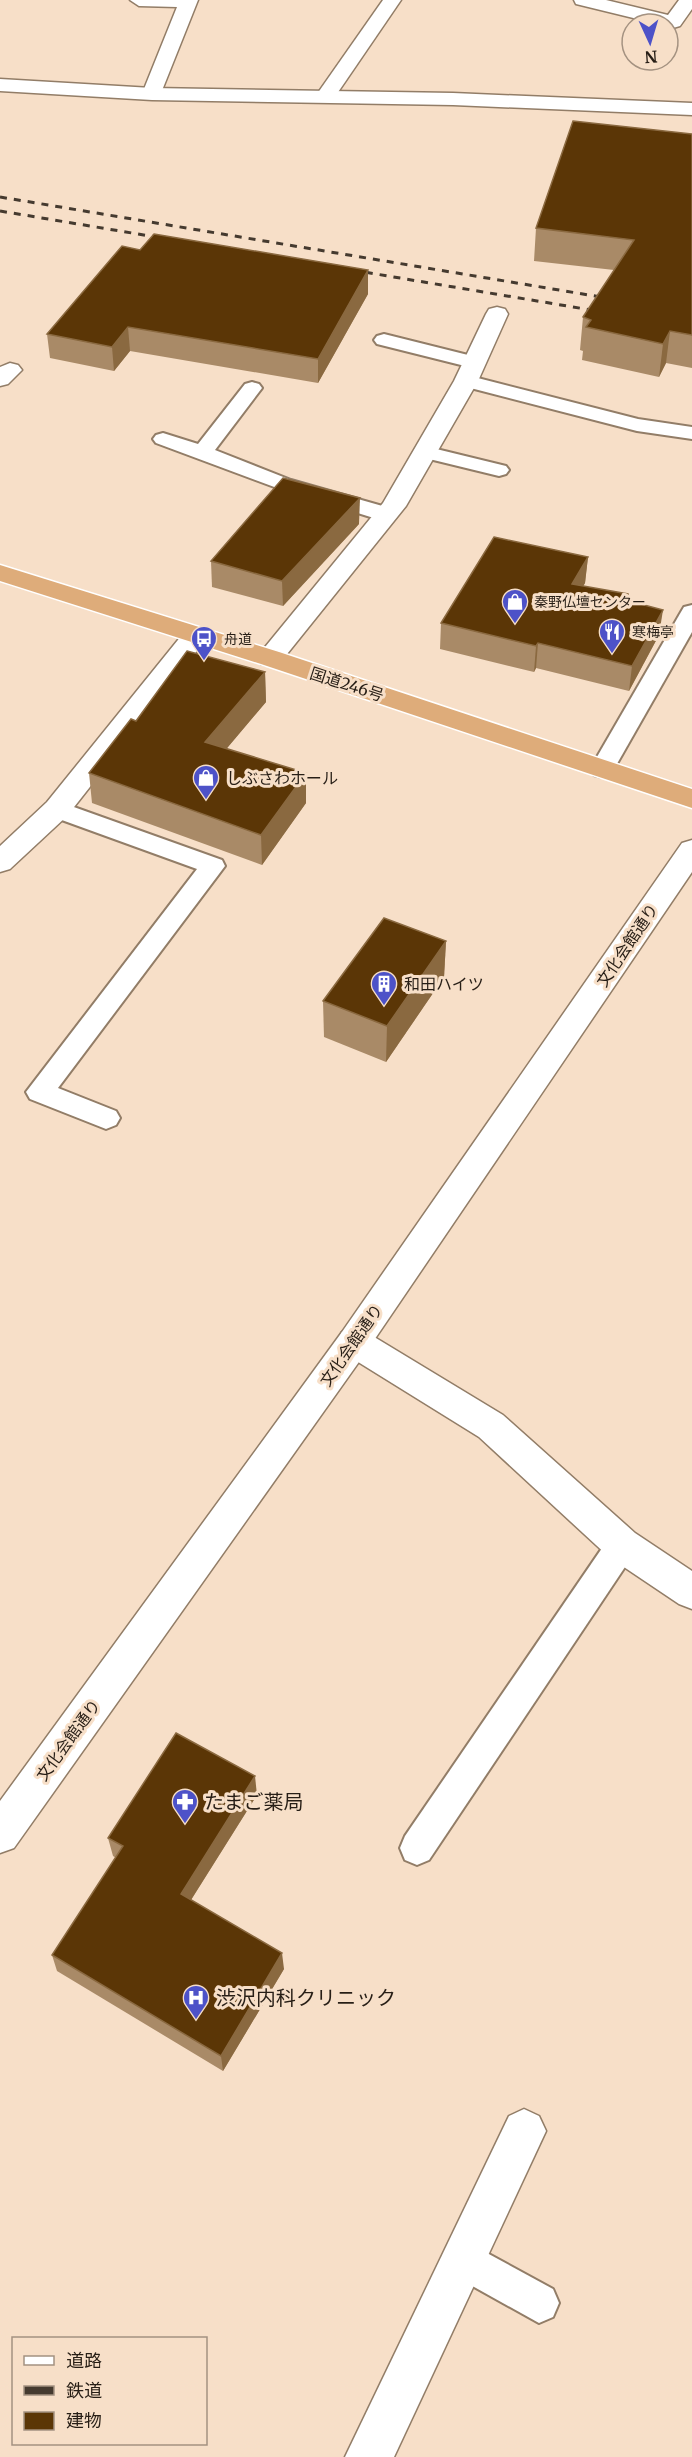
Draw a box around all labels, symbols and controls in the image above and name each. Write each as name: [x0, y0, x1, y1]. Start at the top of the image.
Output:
north arrow: [620, 12, 680, 72]
text: N: [644, 47, 658, 67]
shop icon: 秦野仏壇センター: [500, 587, 530, 625]
place label: 秦野仏壇センター: [534, 593, 646, 611]
restaurant icon: 寒梅亭: [597, 617, 627, 655]
place label: 寒梅亭: [632, 623, 674, 641]
bus stop icon: 舟道: [189, 624, 219, 662]
place label: 舟道: [224, 630, 252, 648]
street label: 国道246号: [308, 663, 386, 705]
shop icon: しぶさわホール: [191, 763, 221, 801]
place label: しぶさわホール: [226, 768, 338, 788]
street label: 文化会館通り: [592, 900, 662, 990]
building icon: 和田ハイツ: [369, 969, 399, 1007]
place label: 和田ハイツ: [404, 974, 484, 994]
street label: 文化会館通り: [315, 1300, 387, 1390]
street label: 文化会館通り: [32, 1695, 104, 1785]
pharmacy icon: たまご薬局: [170, 1787, 200, 1825]
place label: たまご薬局: [204, 1789, 303, 1814]
hospital icon: 渋沢内科クリニック: [181, 1983, 211, 2021]
place label: 渋沢内科クリニック: [216, 1985, 396, 2010]
legend: [12, 2337, 207, 2445]
text: 道路: [66, 2349, 102, 2372]
text: 鉄道: [66, 2379, 102, 2402]
text: 建物: [66, 2409, 102, 2432]

